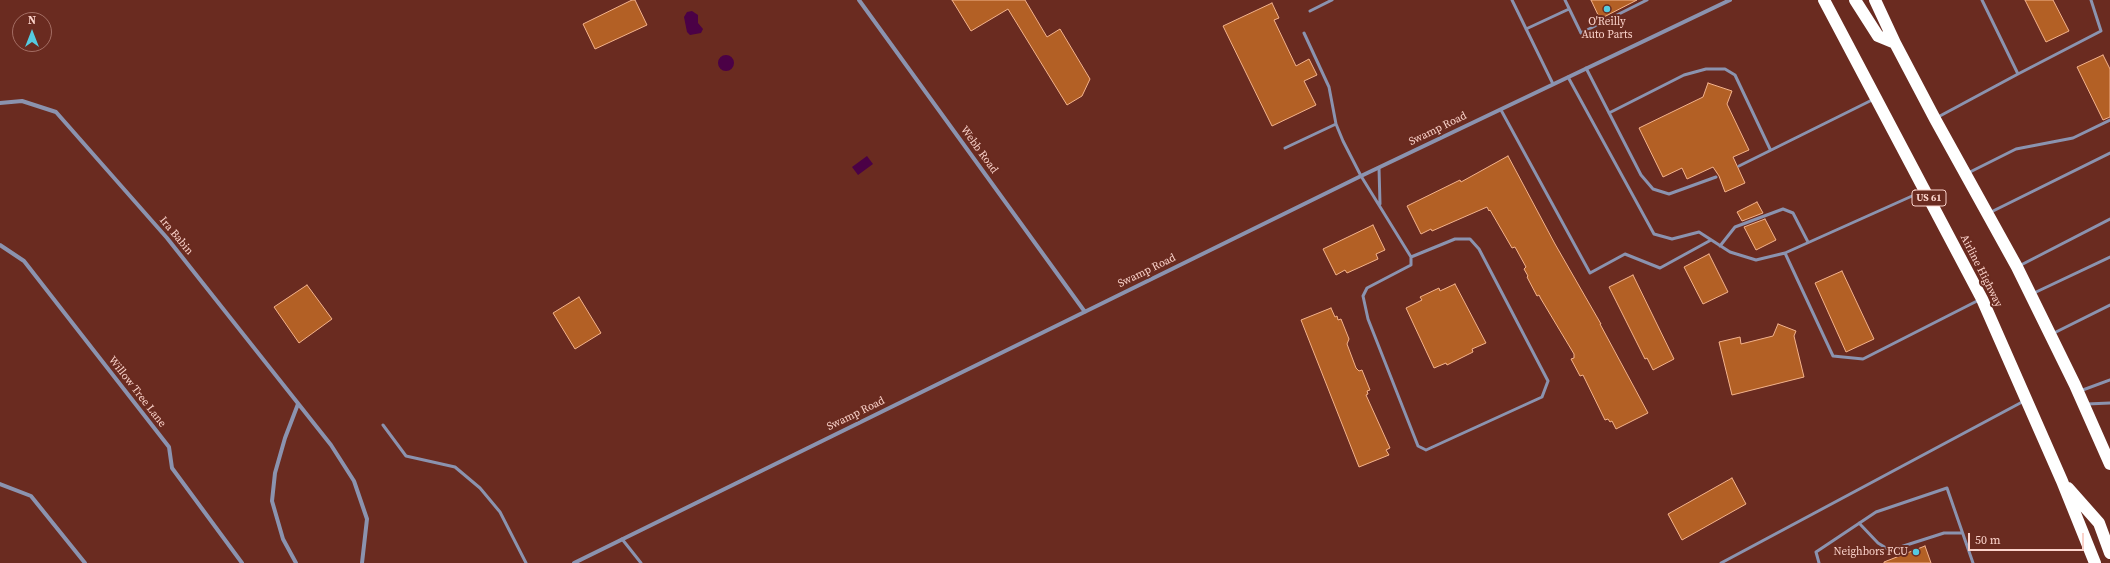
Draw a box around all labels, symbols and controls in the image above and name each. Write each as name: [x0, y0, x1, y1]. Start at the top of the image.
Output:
marker: O'Reilly Auto Parts: [1602, 4, 1612, 14]
north arrow: [12, 12, 52, 52]
text: N: [28, 13, 36, 28]
place label: O'Reilly Auto Parts: [1582, 15, 1632, 41]
street label: Swamp Road: [1407, 109, 1469, 149]
street label: Webb Road: [957, 124, 1001, 176]
road number: US 61: [1912, 190, 1946, 206]
street label: Ira Babin: [156, 214, 196, 258]
street label: Airline Highway: [1957, 233, 2005, 309]
street label: Swamp Road: [1116, 251, 1178, 291]
street label: Willow Tree Lane: [105, 354, 169, 430]
street label: Swamp Road: [825, 394, 887, 434]
scale bar: [1970, 525, 2086, 551]
text: 50 m: [1975, 532, 2001, 548]
place label: Neighbors FCU: [1834, 545, 1908, 559]
marker: Neighbors FCU: [1911, 547, 1921, 557]

